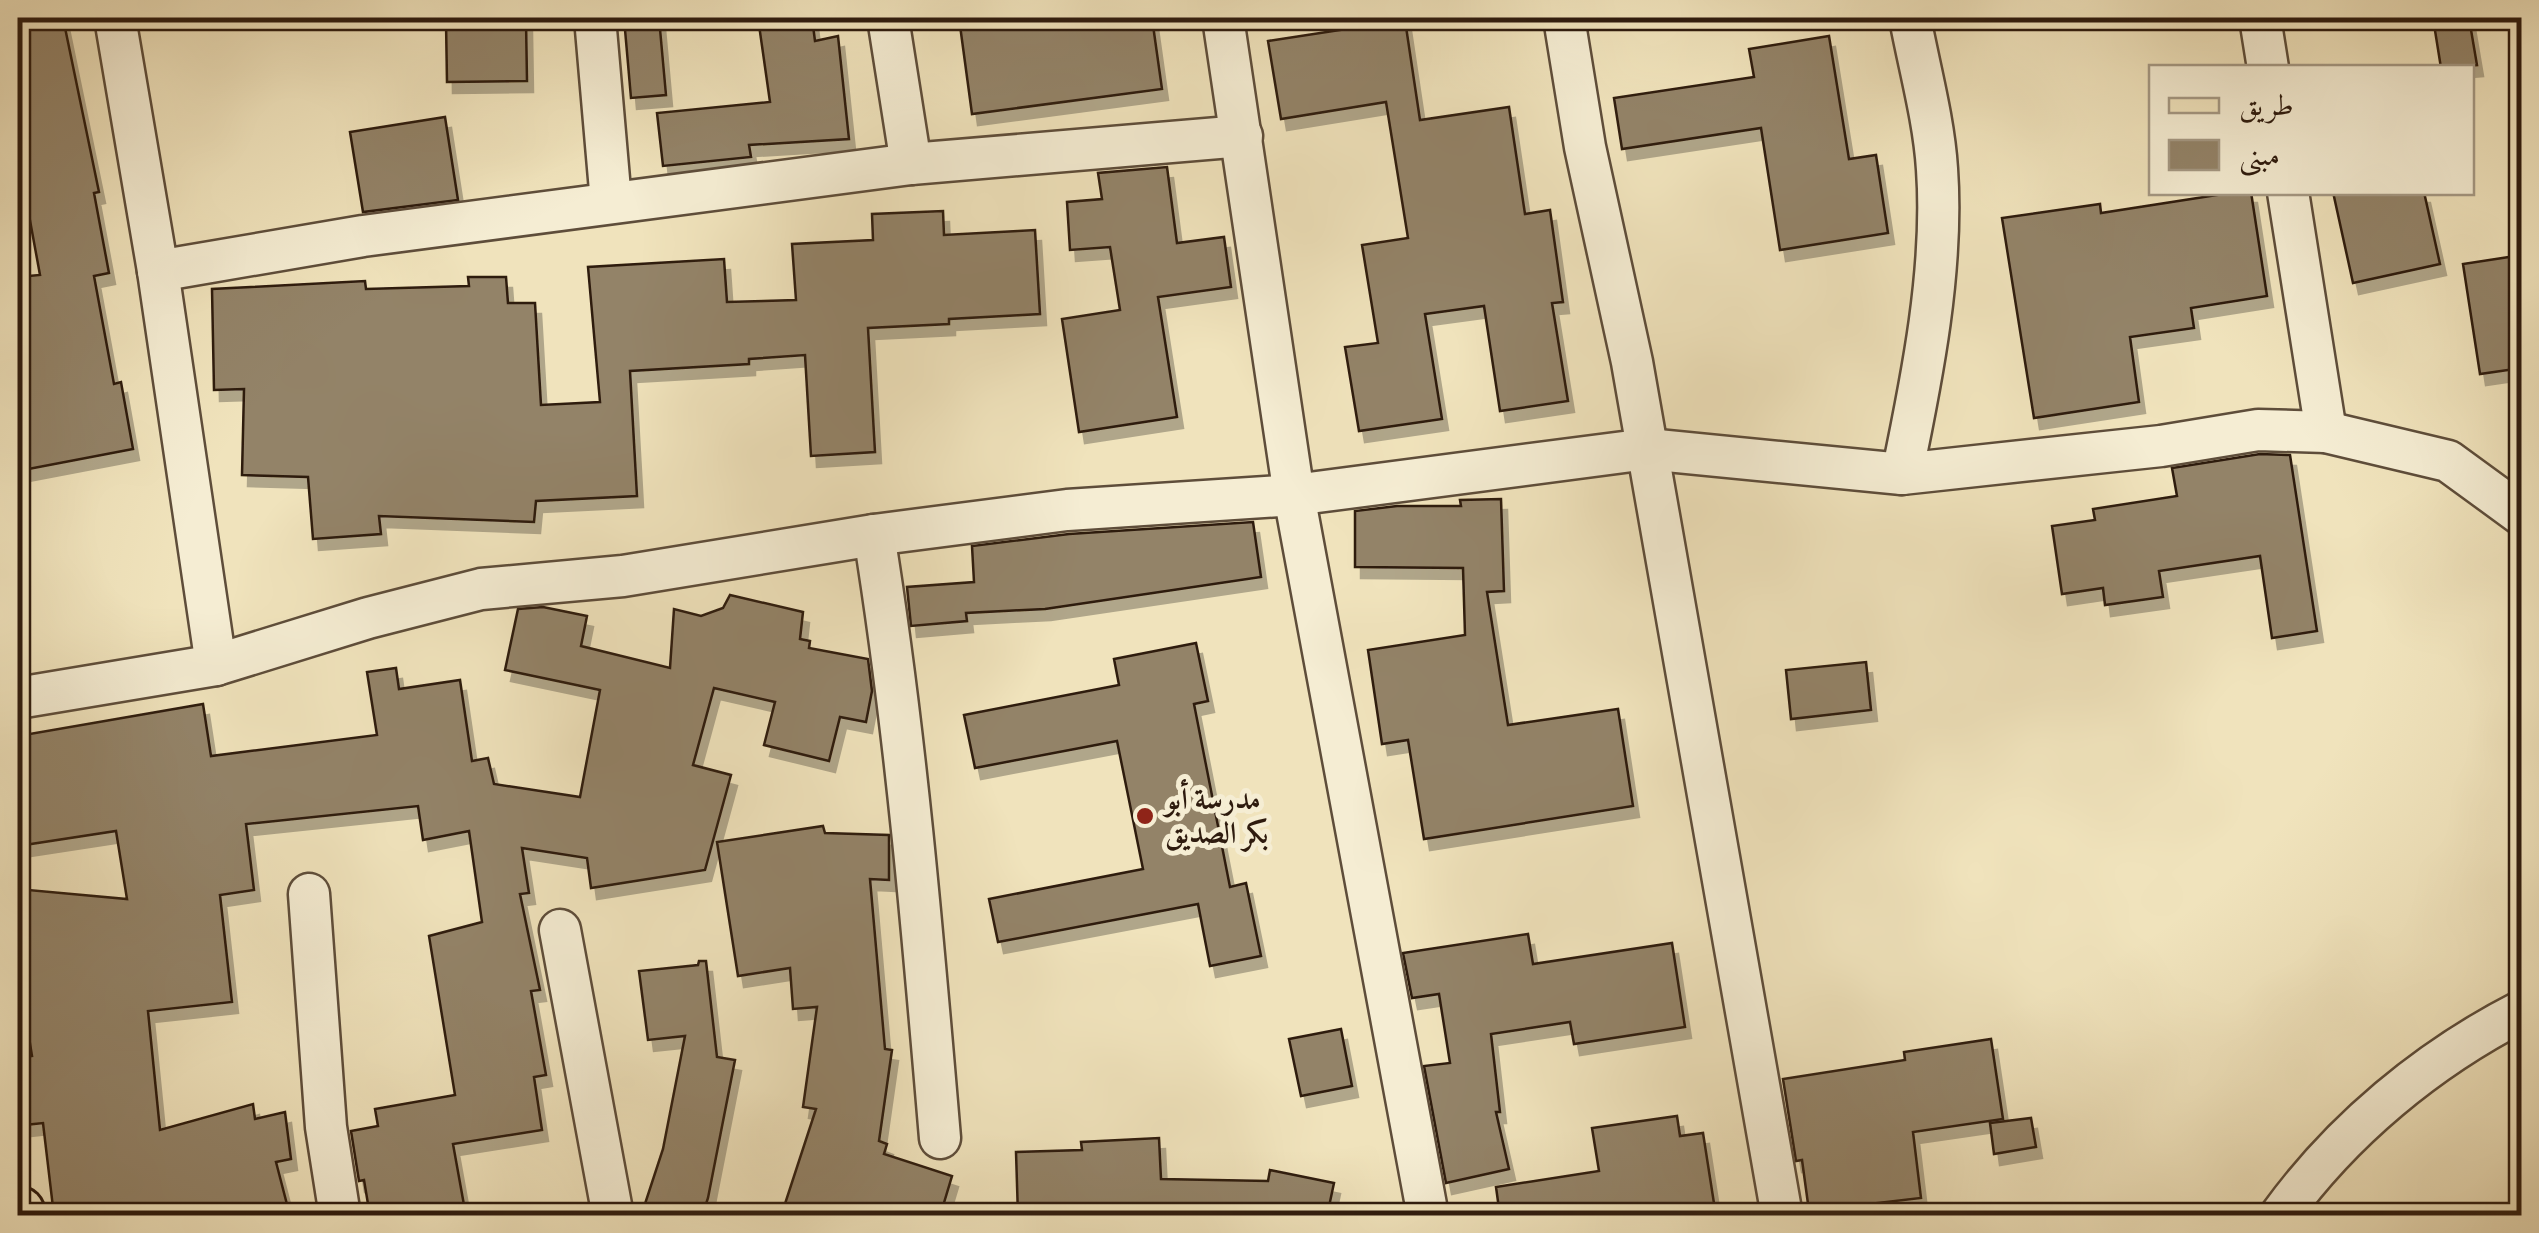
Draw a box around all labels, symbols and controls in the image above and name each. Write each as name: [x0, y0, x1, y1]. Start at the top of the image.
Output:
legend: [2149, 65, 2474, 195]
text: طريق: [2239, 88, 2294, 125]
text: مبنى: [2239, 138, 2280, 177]
place label: مدرسة أبو بكر الصديق: [1162, 778, 1268, 853]
marker: مدرسة أبو بكر الصديق: [1134, 805, 1156, 827]

